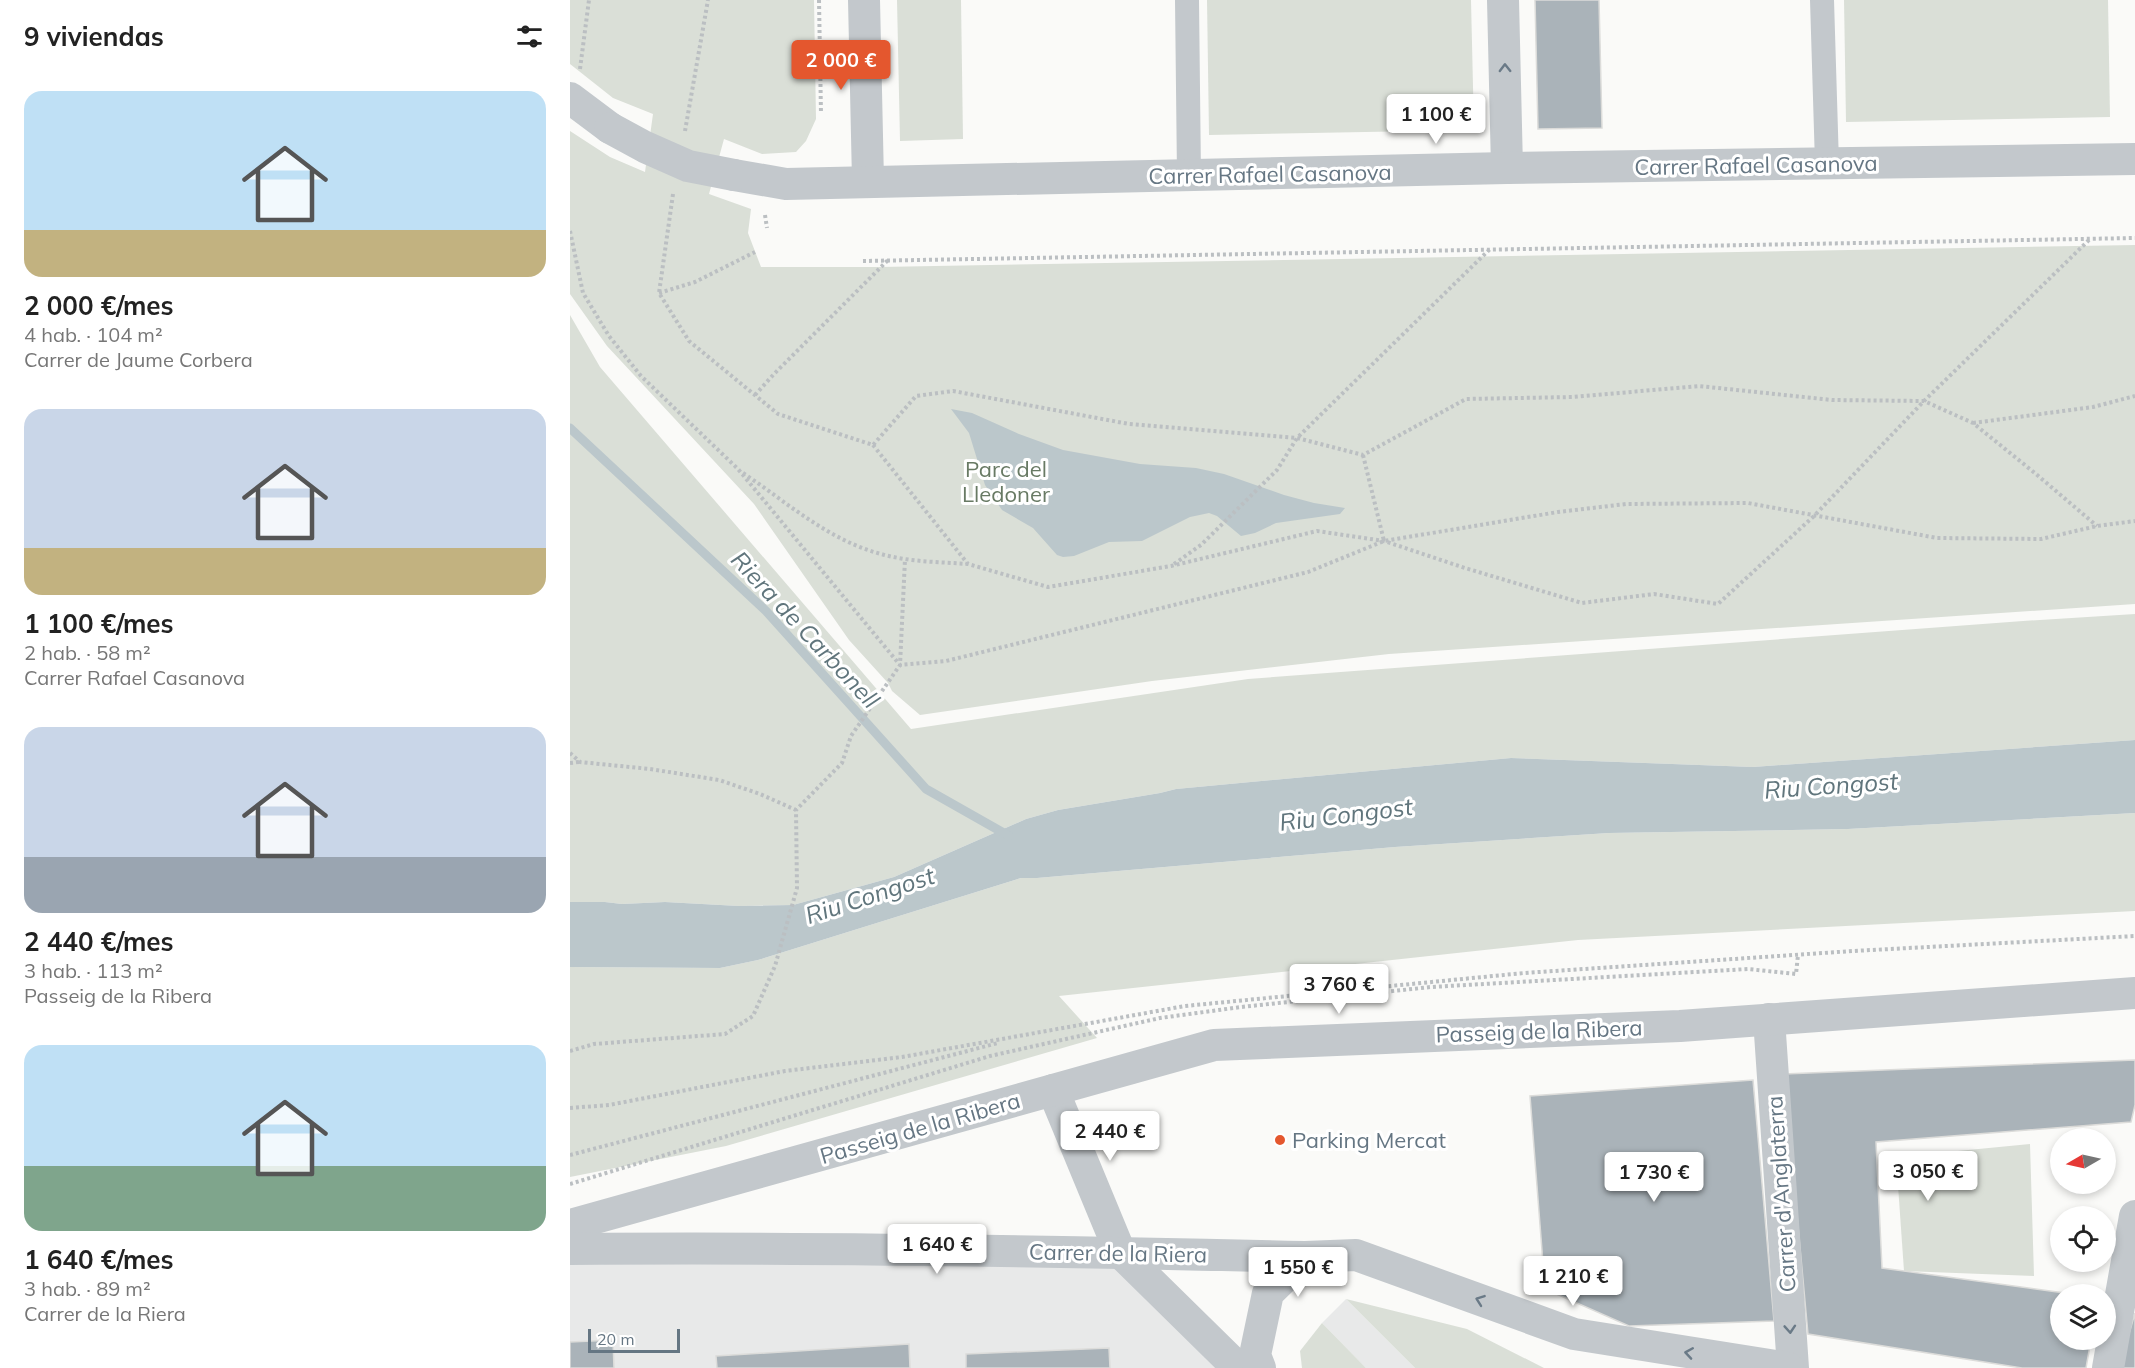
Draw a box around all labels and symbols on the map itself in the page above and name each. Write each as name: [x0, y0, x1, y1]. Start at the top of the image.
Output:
pin: 2 000 €: [786, 40, 896, 91]
one-way arrow: [1499, 63, 1511, 72]
pin: 1 100 €: [1381, 94, 1491, 145]
street label: Carrer Rafael Casanova: [1634, 149, 1878, 181]
street label: Carrer Rafael Casanova: [1148, 158, 1392, 190]
park label: Parc del Lledoner: [962, 455, 1050, 508]
water label: Riera de Carbonell: [725, 544, 887, 714]
water label: Riu Congost: [1763, 765, 1899, 805]
water label: Riu Congost: [1277, 791, 1415, 837]
water label: Riu Congost: [801, 860, 939, 930]
pin: 3 760 €: [1284, 964, 1394, 1015]
street label: Passeig de la Ribera: [1435, 1013, 1643, 1049]
street label: Passeig de la Ribera: [817, 1086, 1023, 1170]
street label: Carrer d'Anglaterra: [1760, 1095, 1802, 1293]
pin: 2 440 €: [1055, 1111, 1165, 1162]
place label: Parking Mercat: [1292, 1126, 1446, 1154]
north arrow: [2050, 1128, 2116, 1194]
marker: Parking Mercat: [1273, 1133, 1287, 1147]
pin: 3 050 €: [1873, 1151, 1983, 1202]
pin: 1 730 €: [1599, 1152, 1709, 1203]
pin: 1 640 €: [882, 1224, 992, 1275]
street label: Carrer de la Riera: [1029, 1237, 1207, 1269]
pin: 1 550 €: [1243, 1247, 1353, 1298]
pin: 1 210 €: [1518, 1256, 1628, 1307]
one-way arrow: [1476, 1295, 1486, 1308]
one-way arrow: [1783, 1324, 1796, 1333]
scale bar: [588, 1326, 680, 1354]
one-way arrow: [1684, 1347, 1694, 1359]

